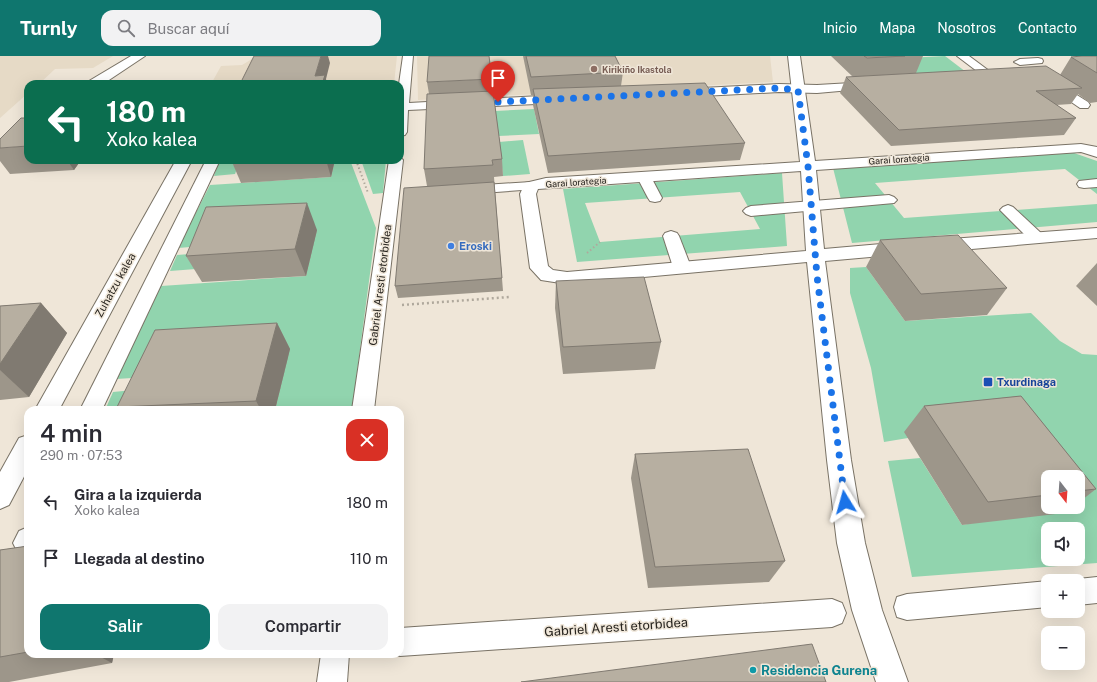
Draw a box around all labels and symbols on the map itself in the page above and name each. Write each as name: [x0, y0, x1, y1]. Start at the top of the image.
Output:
pin: [481, 61, 515, 102]
marker: Kirikiño Ikastola: [589, 64, 599, 74]
place label: Kirikiño Ikastola: [602, 64, 672, 75]
street label: Garai lorategia: [868, 151, 930, 167]
street label: Garai lorategia: [545, 174, 607, 190]
street label: Gabriel Aresti etorbidea: [367, 224, 393, 346]
place label: Eroski: [459, 240, 492, 252]
marker: Eroski: [446, 241, 456, 251]
street label: Zuhatzu kalea: [92, 251, 138, 319]
marker: Txurdinaga: [982, 376, 994, 388]
place label: Txurdinaga: [997, 376, 1056, 388]
north arrow: [1041, 470, 1085, 514]
position arrow: [824, 481, 866, 523]
street label: Gabriel Aresti etorbidea: [544, 614, 688, 640]
place label: Residencia Gurena: [761, 663, 877, 678]
marker: Residencia Gurena: [748, 665, 758, 675]

